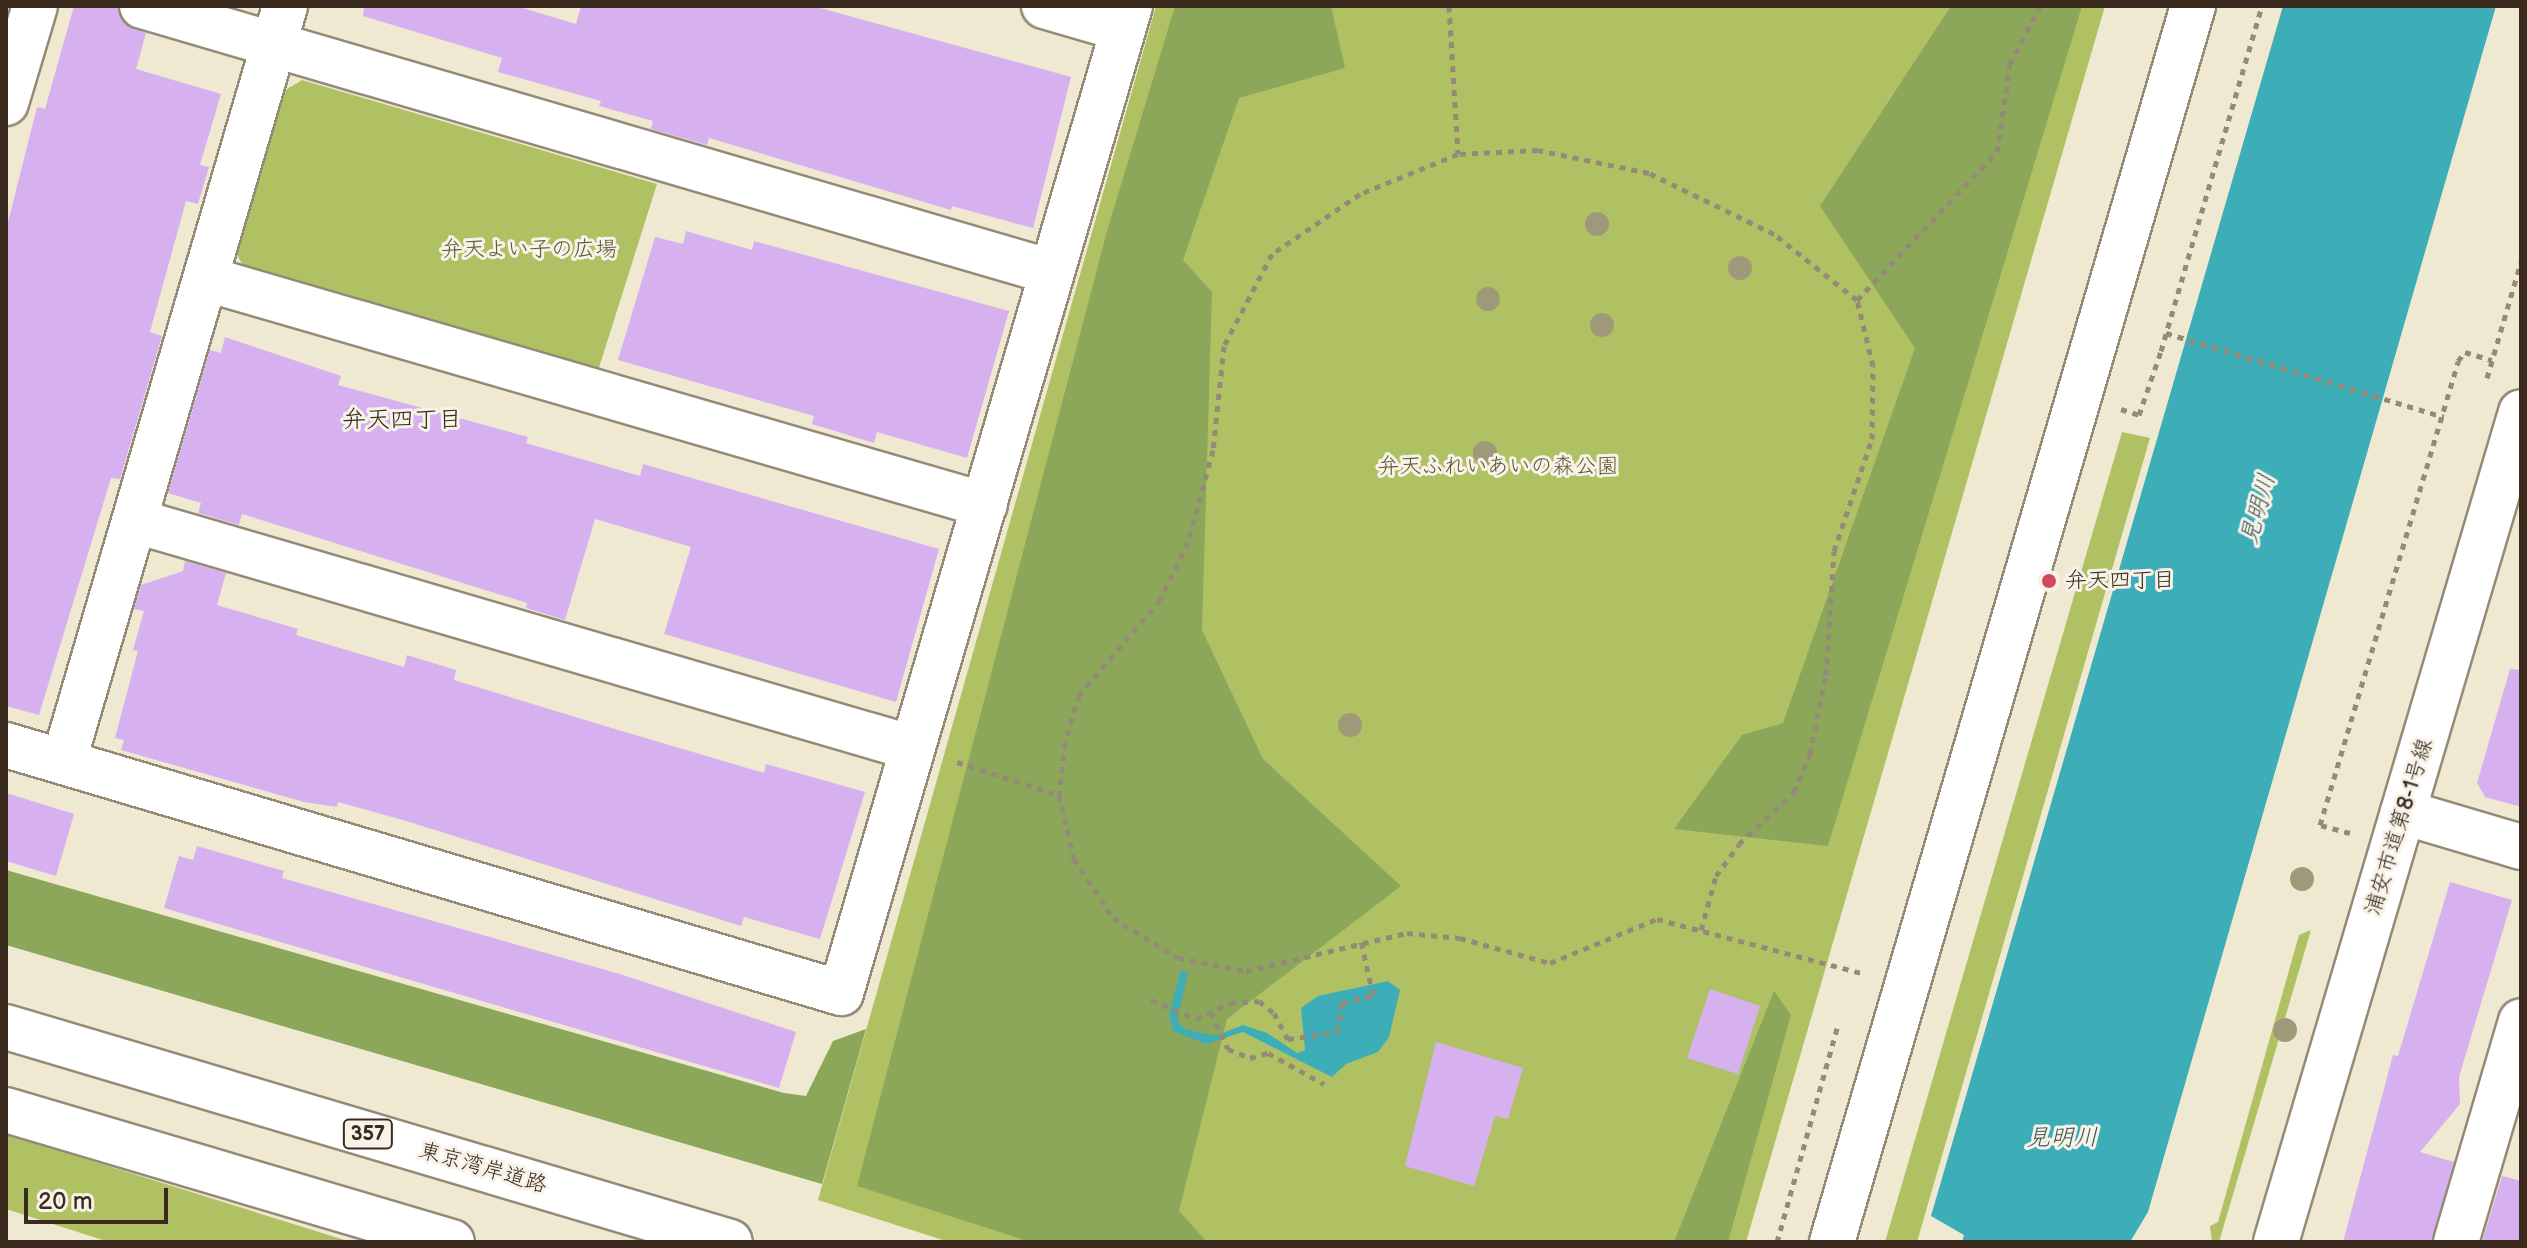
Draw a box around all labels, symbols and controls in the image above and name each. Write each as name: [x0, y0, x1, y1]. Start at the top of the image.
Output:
park label: 弁天よい子の広場: [441, 237, 617, 263]
district label: 弁天四丁目: [342, 406, 462, 434]
park label: 弁天ふれいあいの森公園: [1377, 454, 1619, 480]
water label: 見明川: [2234, 470, 2282, 548]
place label: 弁天四丁目: [2065, 568, 2175, 594]
marker: 弁天四丁目: [2040, 572, 2058, 590]
street label: 浦安市道第8-1号線: [2360, 735, 2438, 919]
road number: 357: [342, 1118, 394, 1150]
water label: 見明川: [2026, 1124, 2098, 1152]
street label: 東京湾岸道路: [416, 1137, 550, 1199]
scale bar: [28, 1172, 172, 1222]
text: 20 m: [38, 1187, 93, 1216]

